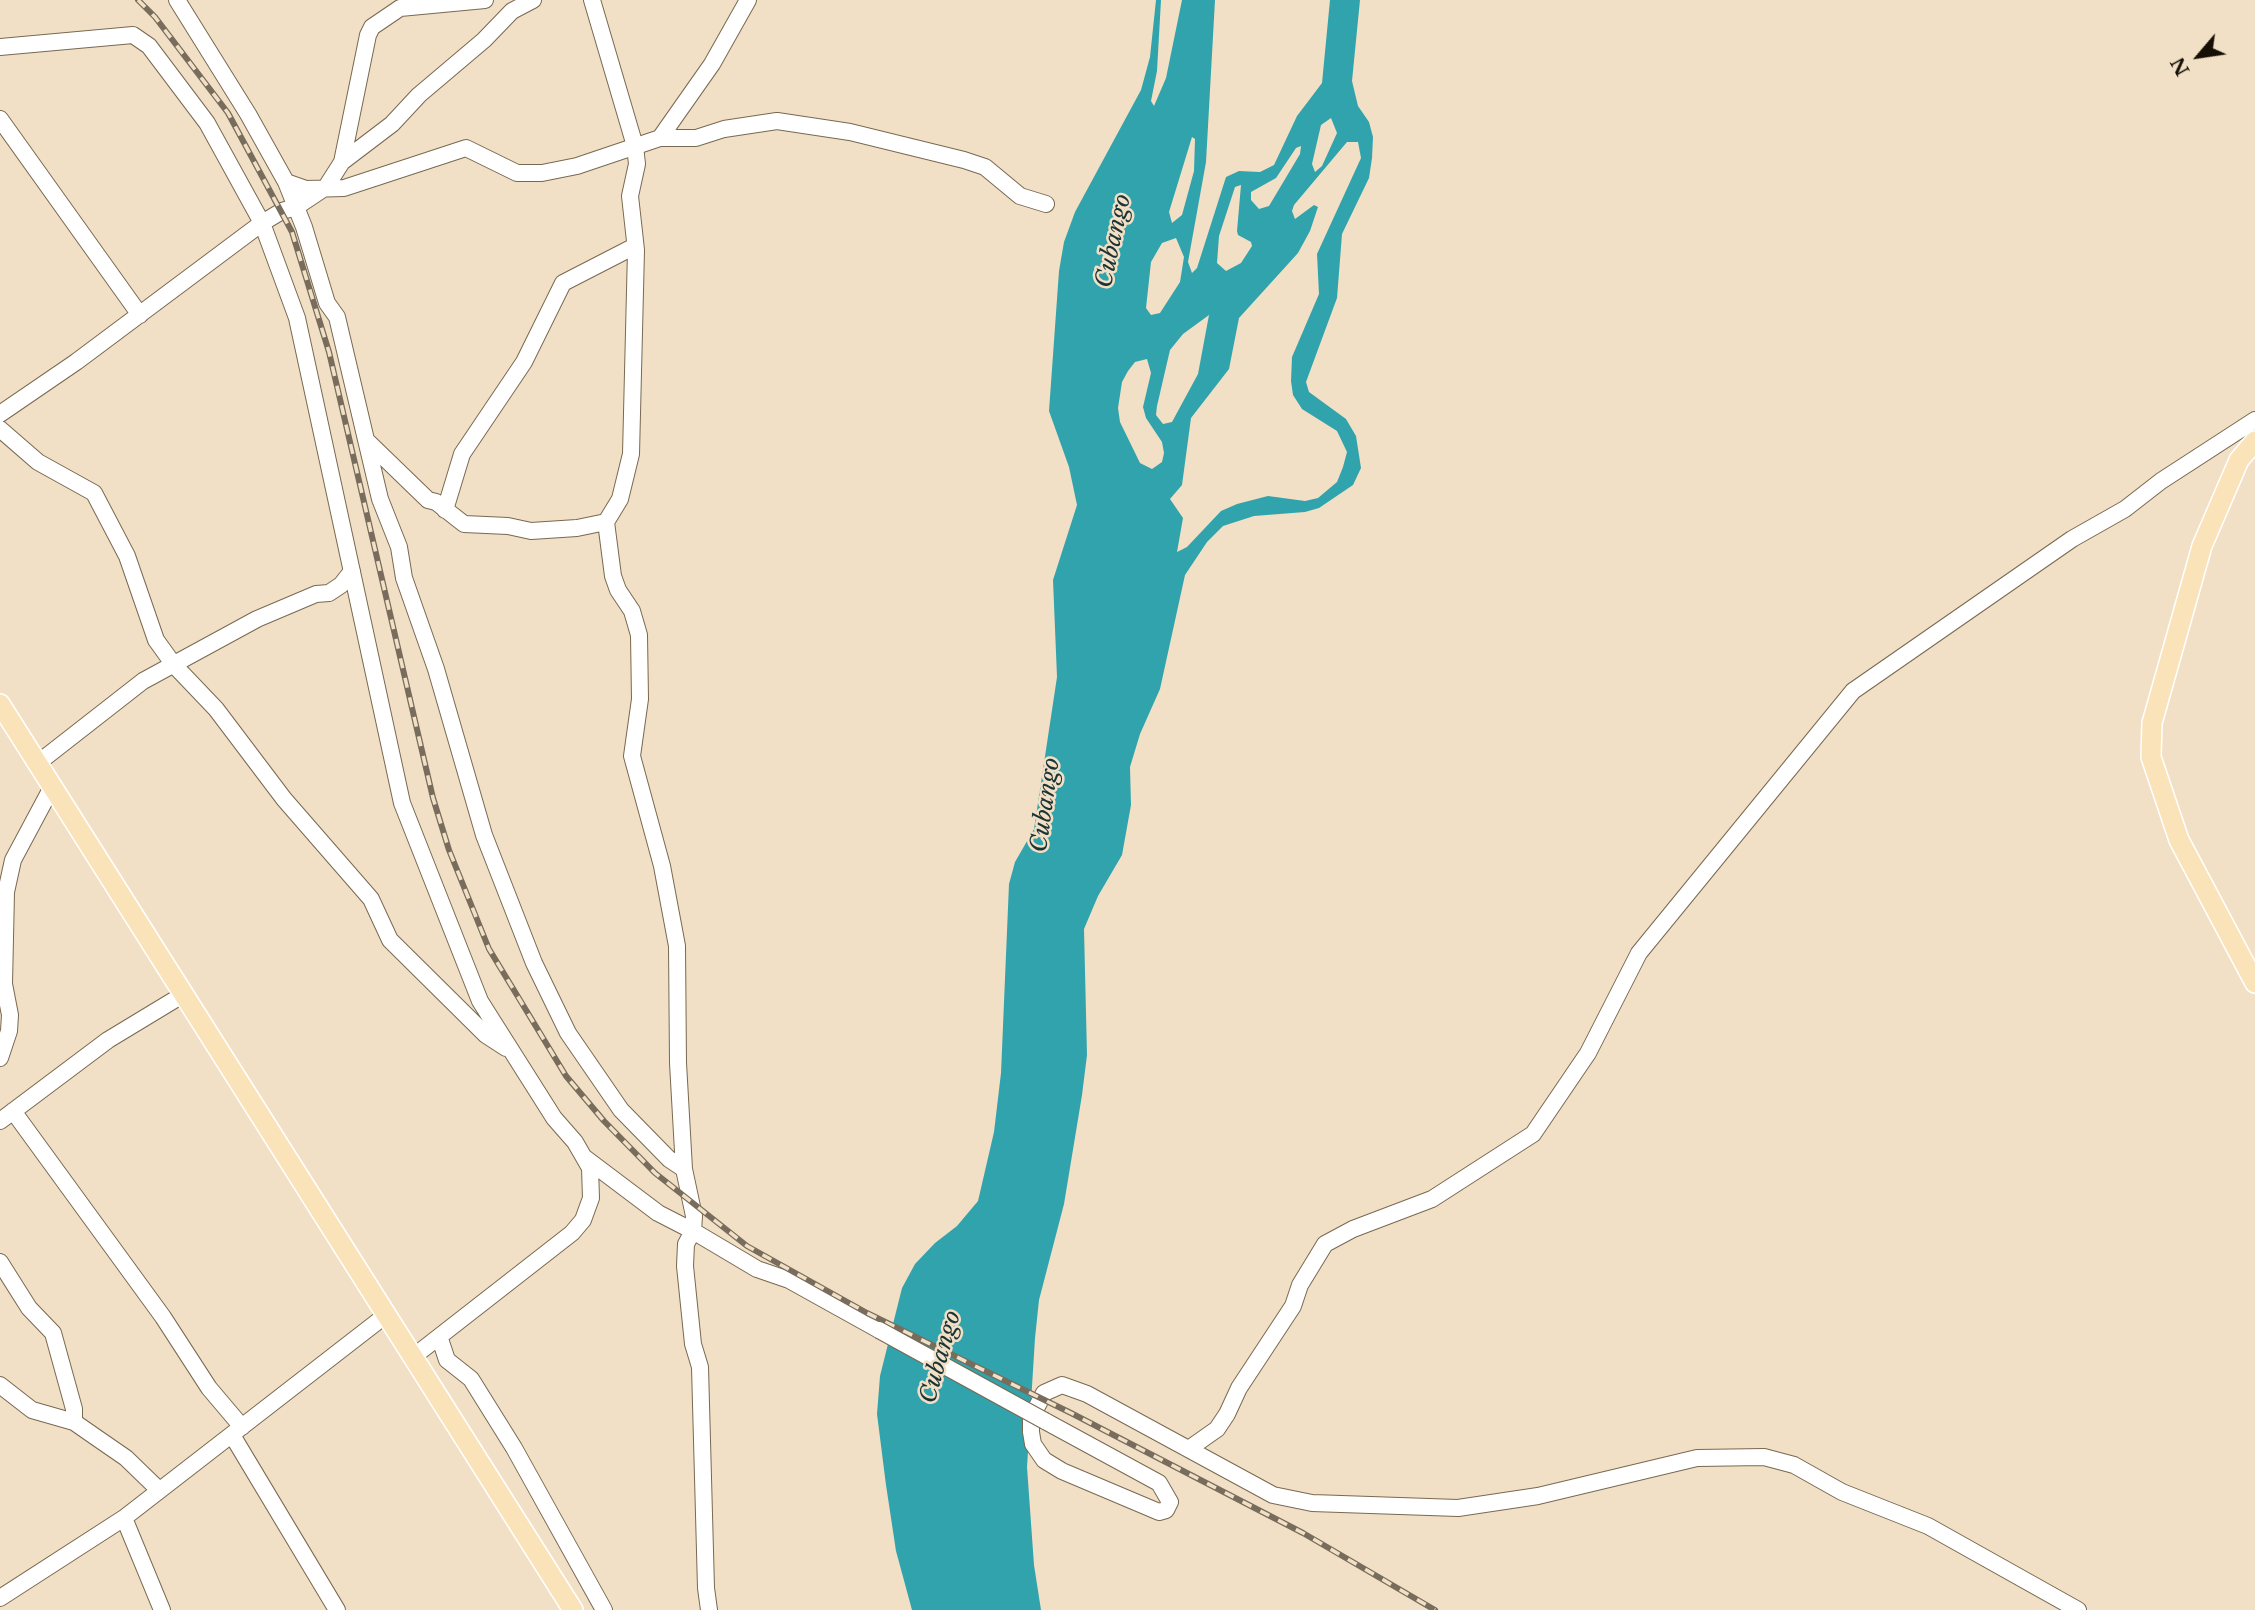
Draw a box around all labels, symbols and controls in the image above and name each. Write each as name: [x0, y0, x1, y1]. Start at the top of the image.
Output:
north arrow: [2164, 21, 2234, 91]
text: N: [2166, 53, 2195, 80]
water label: Cubango: [1091, 192, 1137, 290]
water label: Cubango: [1026, 756, 1066, 854]
water label: Cubango: [915, 1308, 967, 1406]

